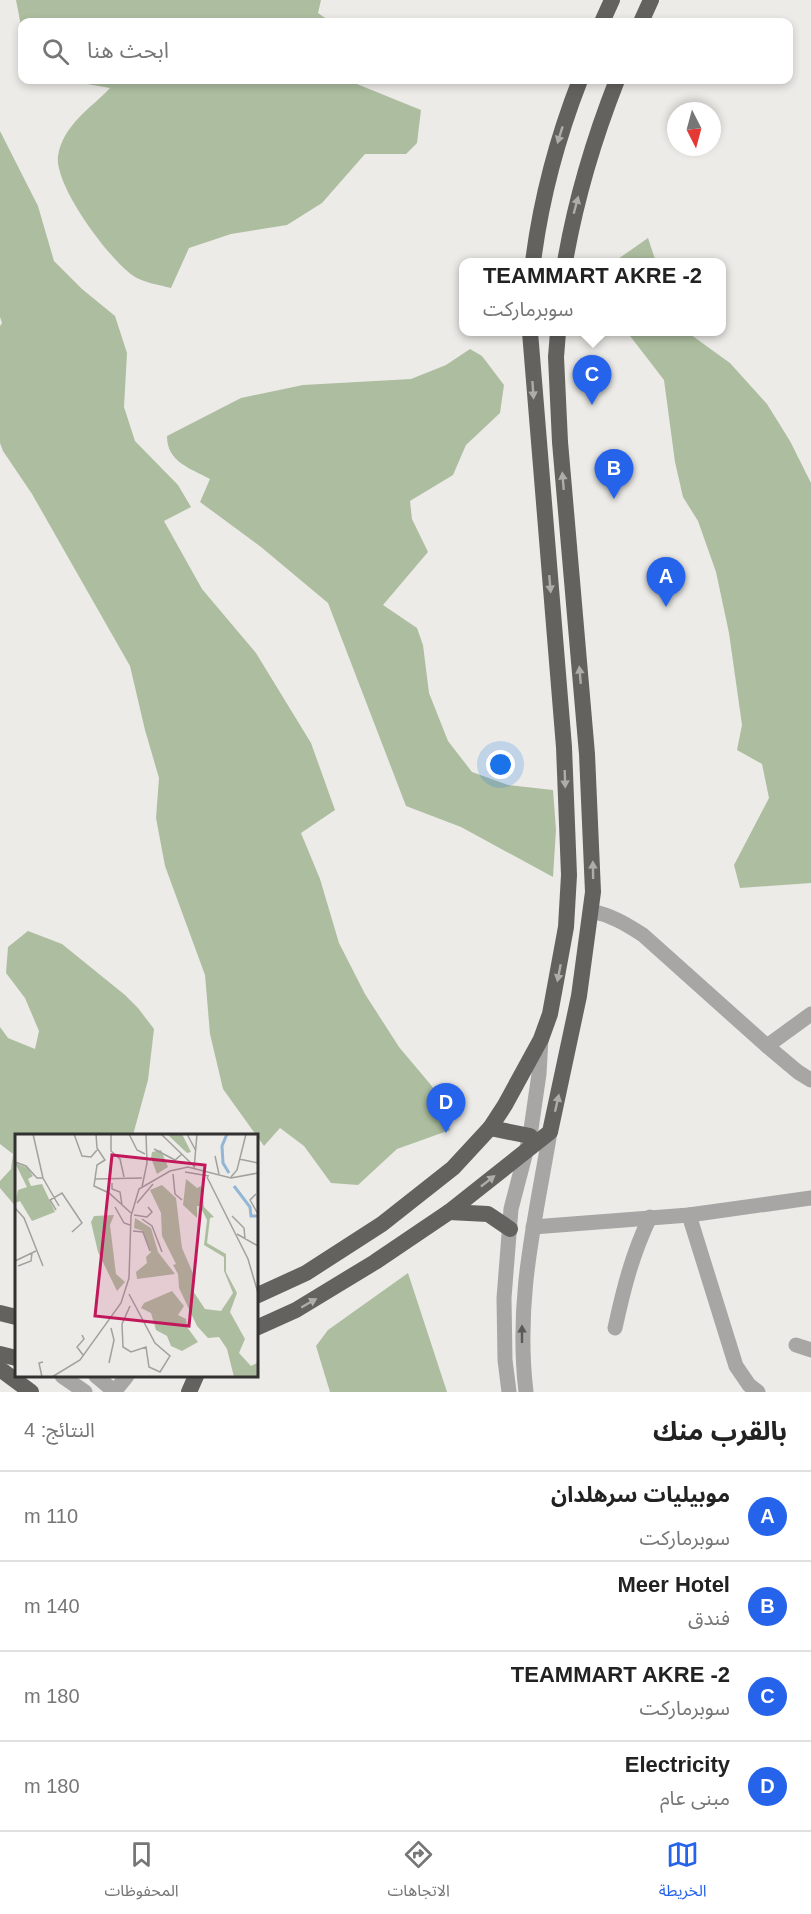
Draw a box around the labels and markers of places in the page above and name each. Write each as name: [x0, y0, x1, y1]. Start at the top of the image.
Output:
pin: C: [572, 356, 612, 405]
pin: B: [594, 450, 634, 499]
pin: A: [646, 558, 686, 607]
pin: D: [426, 1084, 466, 1133]

